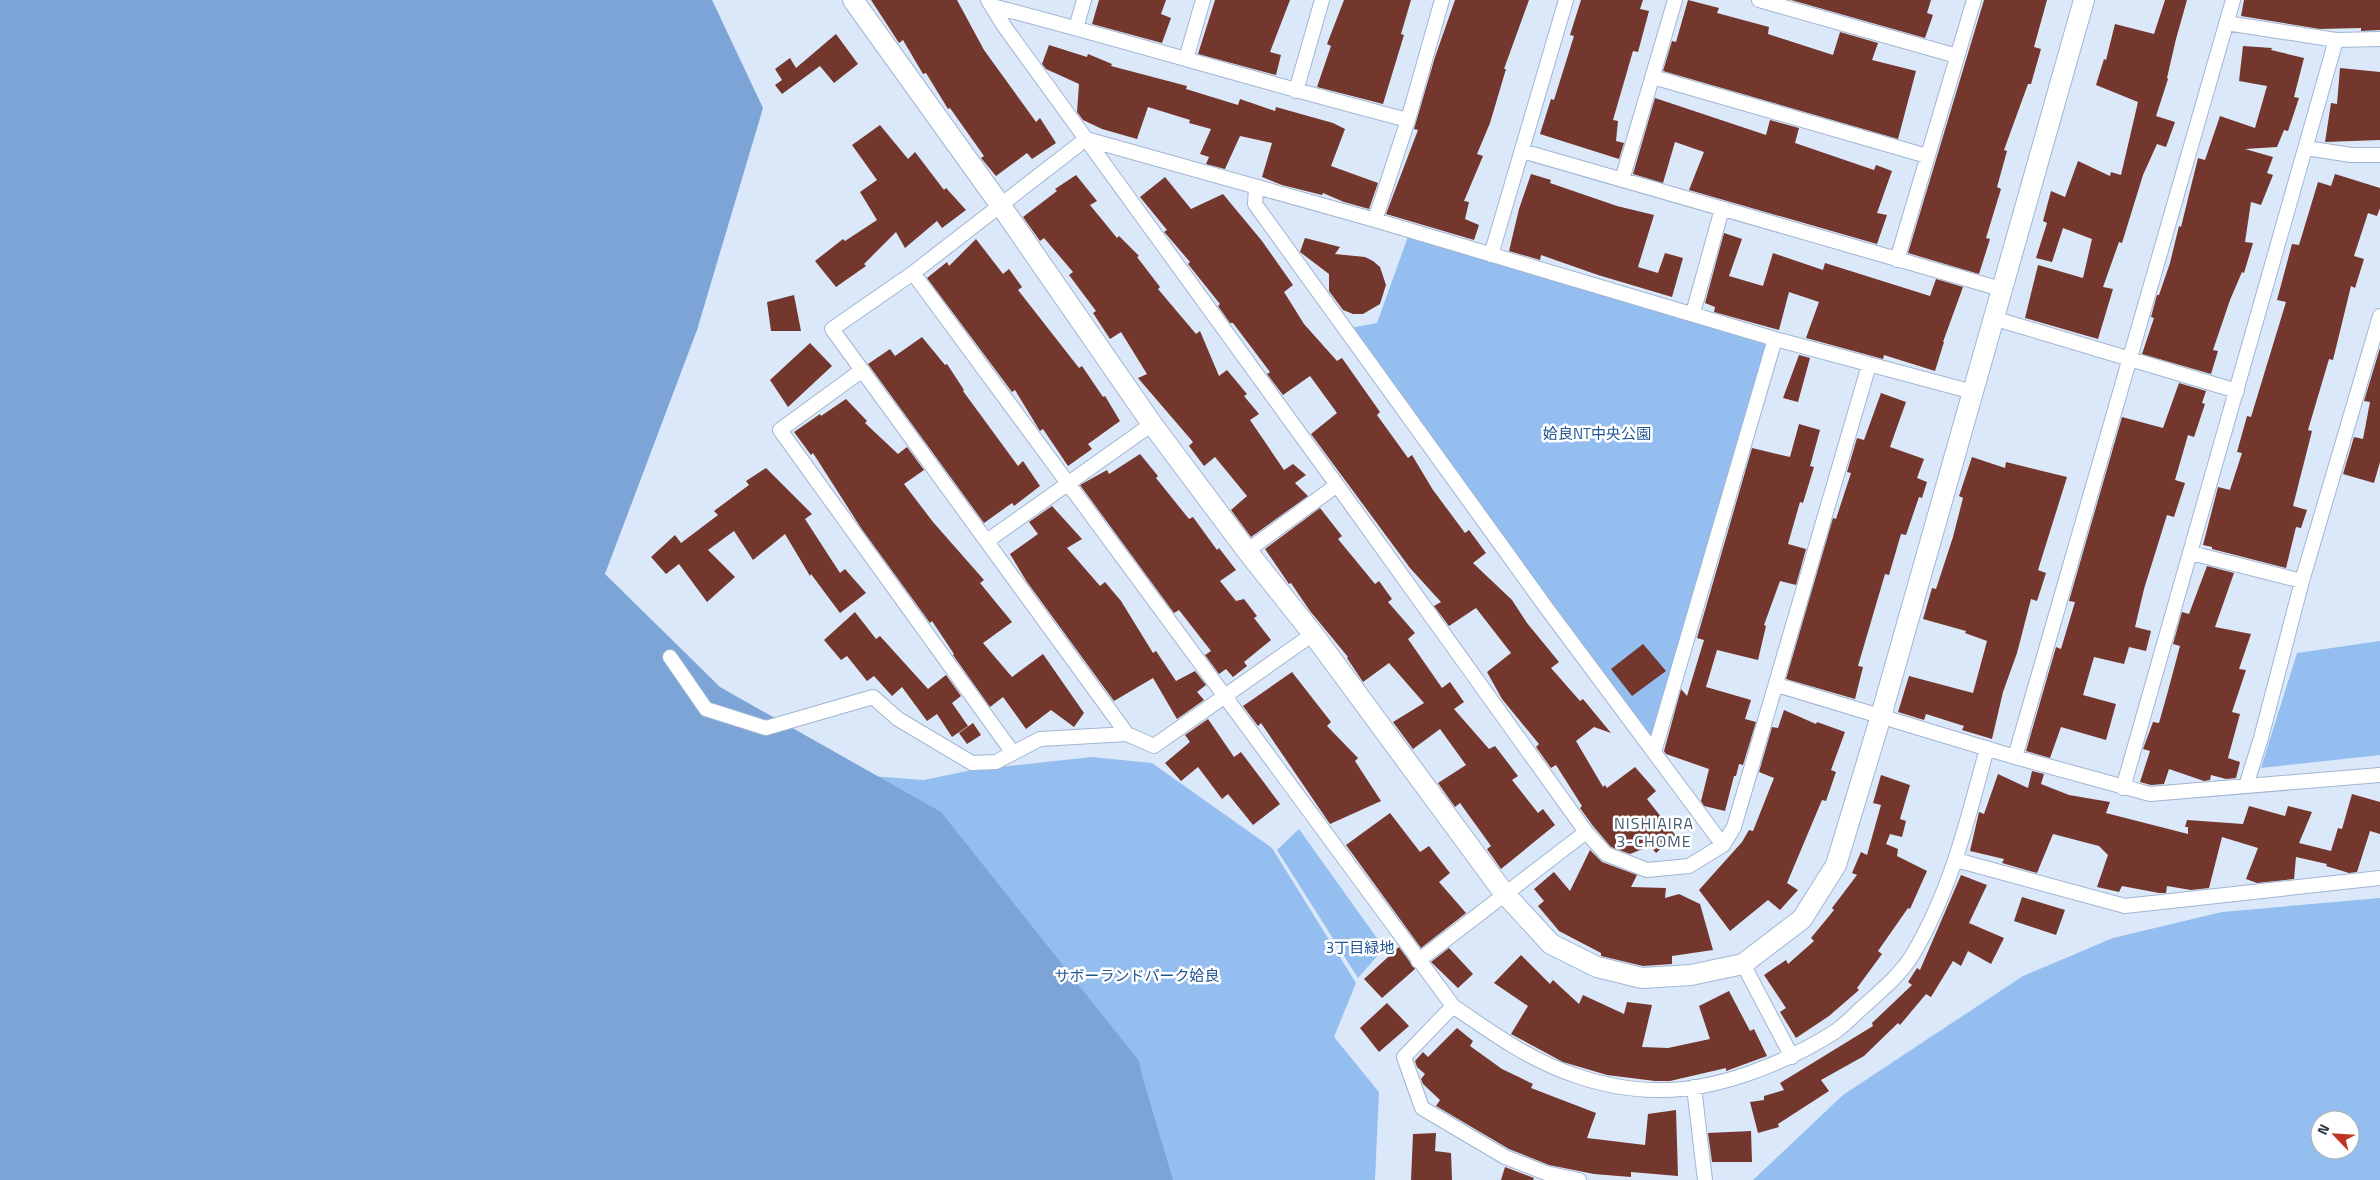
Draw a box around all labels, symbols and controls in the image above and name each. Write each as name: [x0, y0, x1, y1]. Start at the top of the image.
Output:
park label: 姶良NT中央公園: [1543, 422, 1651, 445]
district label: NISHIAIRA 3-CHOME: [1614, 811, 1694, 853]
park label: 3丁目緑地: [1326, 936, 1394, 959]
park label: サボーランドパーク姶良: [1054, 964, 1220, 987]
north arrow: [2310, 1110, 2360, 1160]
text: N: [2311, 1120, 2334, 1138]

